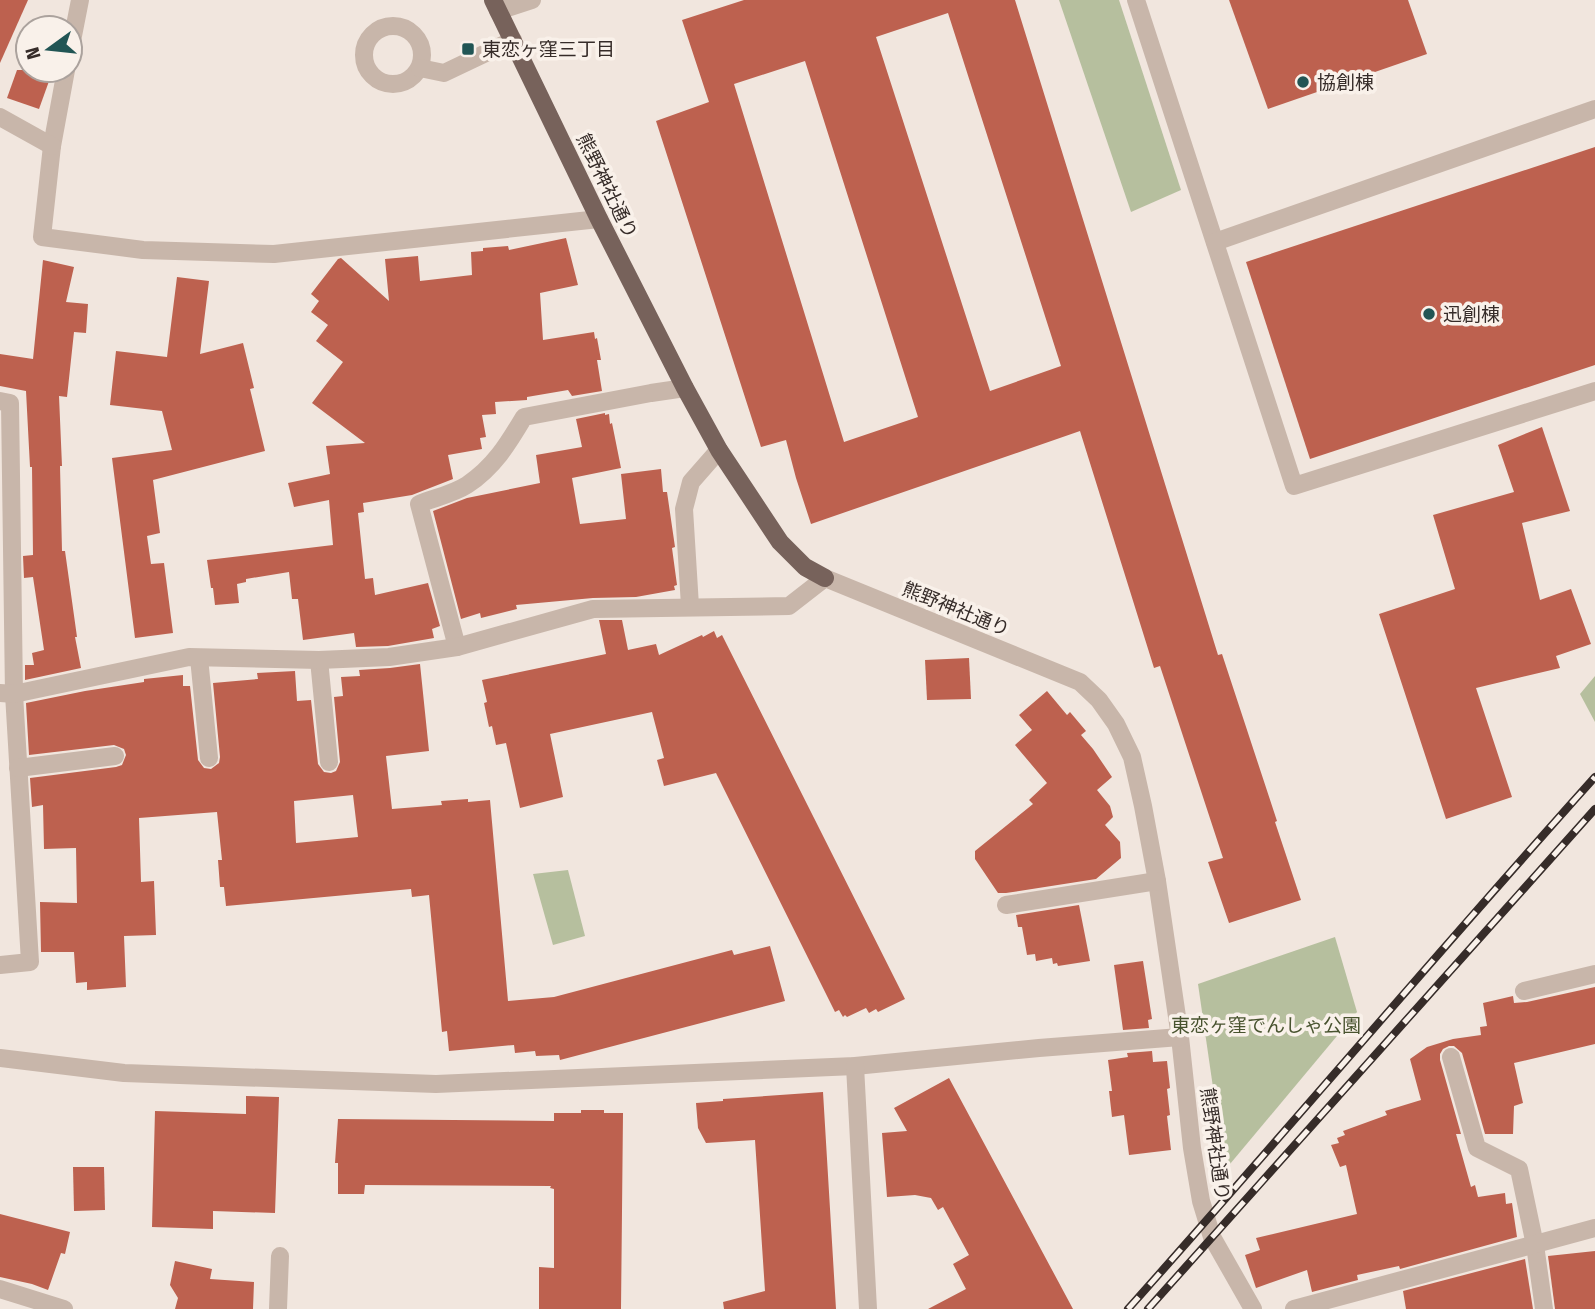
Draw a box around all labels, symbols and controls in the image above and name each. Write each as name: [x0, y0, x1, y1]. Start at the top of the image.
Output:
north arrow: [14, 14, 84, 84]
place label: 東恋ヶ窪三丁目: [482, 38, 615, 61]
marker: 東恋ヶ窪三丁目: [460, 41, 476, 57]
text: N: [20, 45, 46, 62]
place label: 協創棟: [1317, 71, 1374, 94]
marker: 協創棟: [1295, 74, 1311, 90]
street label: 熊野神社通り: [572, 130, 642, 242]
place label: 迅創棟: [1443, 303, 1500, 326]
marker: 迅創棟: [1421, 306, 1437, 322]
street label: 熊野神社通り: [899, 577, 1013, 641]
park label: 東恋ヶ窪でんしゃ公園: [1171, 1014, 1361, 1037]
street label: 熊野神社通り: [1196, 1086, 1234, 1202]

